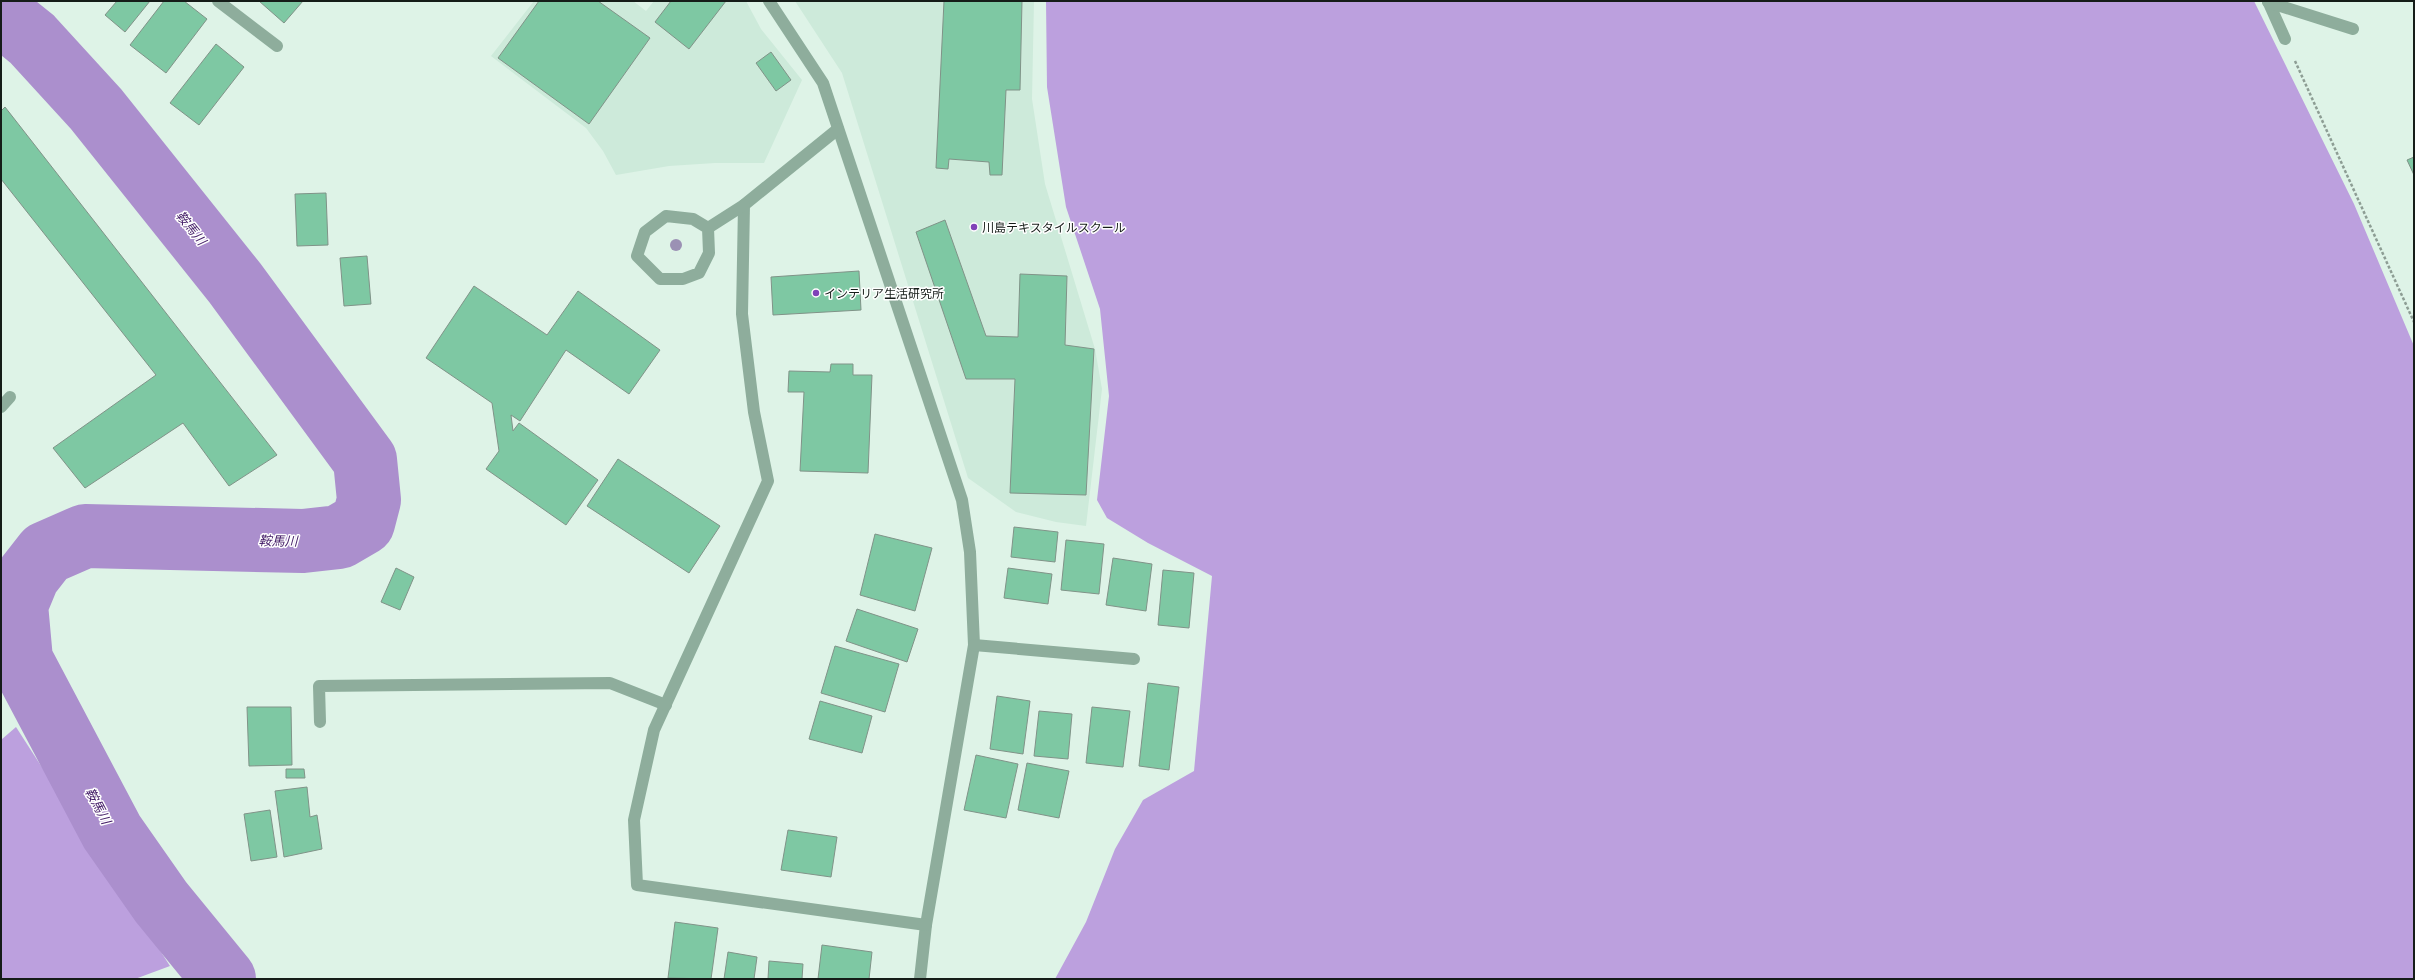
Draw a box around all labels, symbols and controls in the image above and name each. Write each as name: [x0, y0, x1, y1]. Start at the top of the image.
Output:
water label: 鞍馬川: [172, 207, 211, 250]
place label: 川島テキスタイルスクール: [982, 220, 1126, 235]
marker: 川島テキスタイルスクール: [969, 222, 979, 232]
place label: インテリア生活研究所: [824, 286, 944, 301]
marker: インテリア生活研究所: [811, 288, 821, 298]
water label: 鞍馬川: [258, 532, 300, 550]
water label: 鞍馬川: [81, 785, 116, 829]

